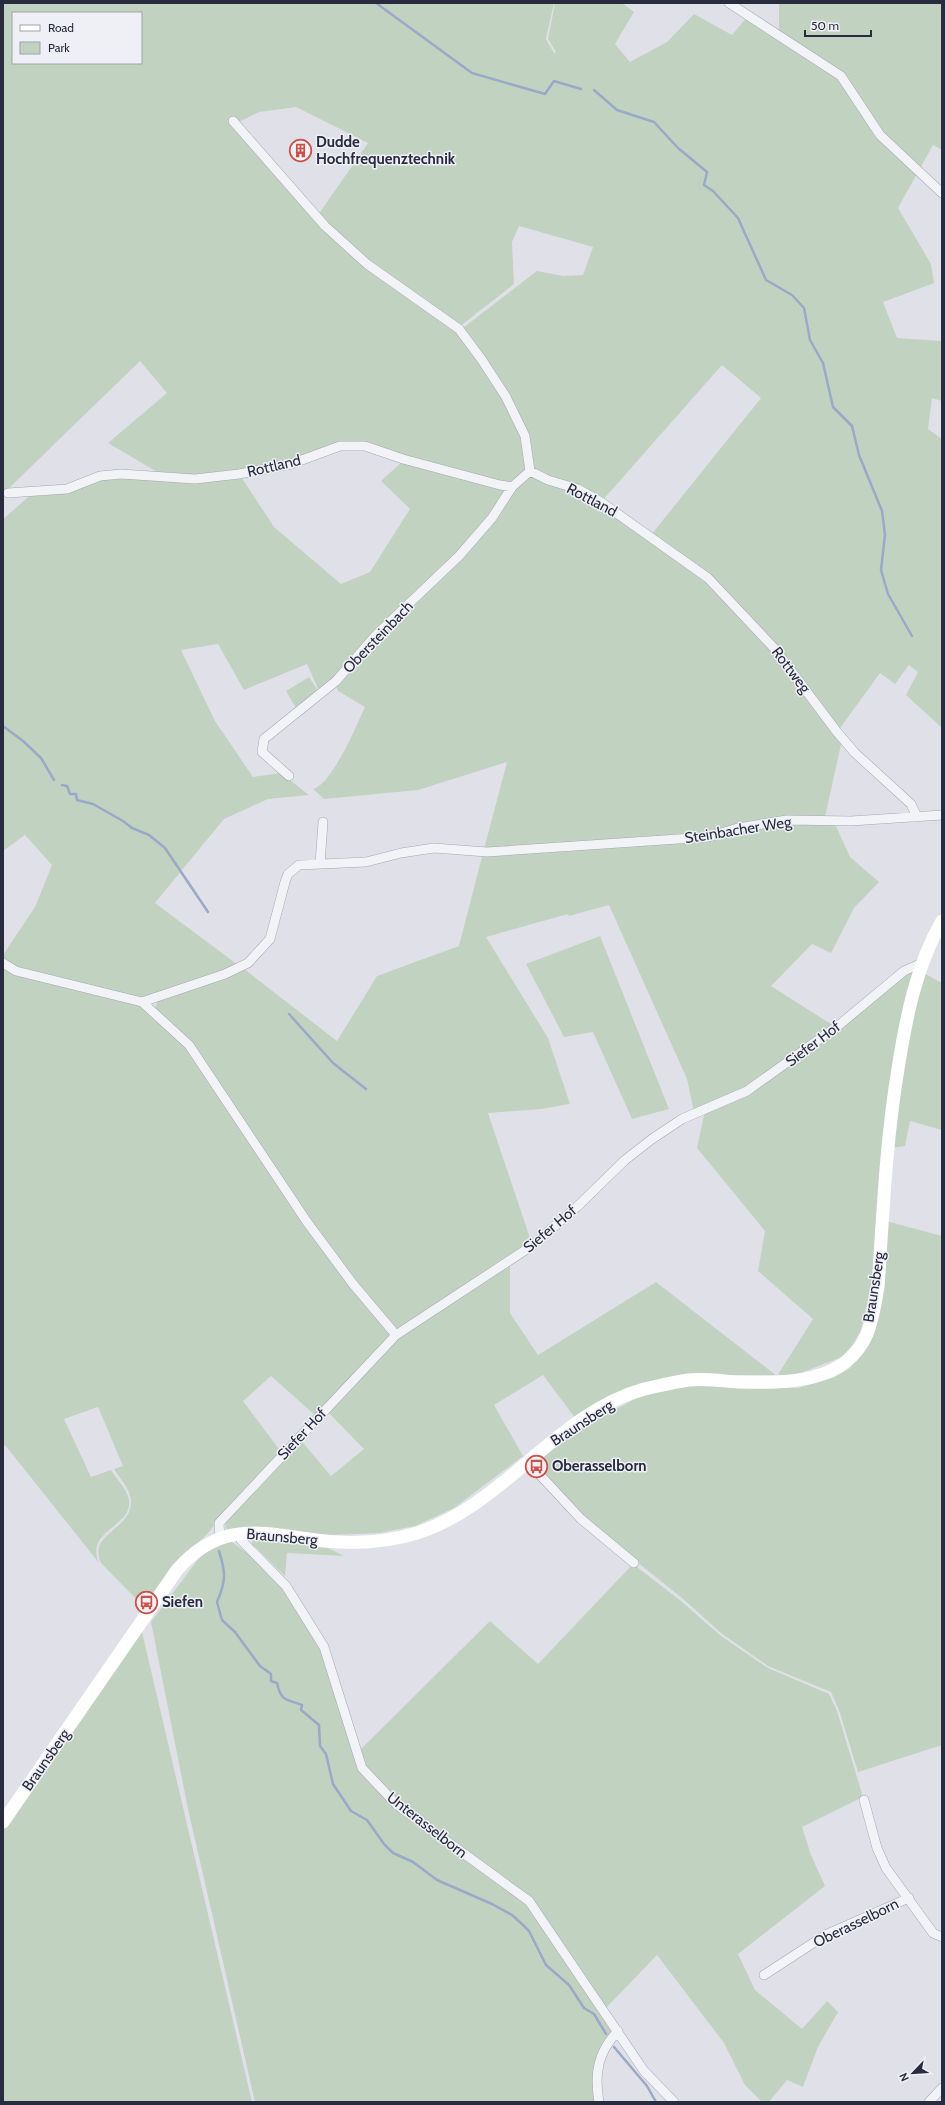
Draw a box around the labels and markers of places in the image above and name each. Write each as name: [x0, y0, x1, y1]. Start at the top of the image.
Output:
place label: Dudde Hochfrequenztechnik: [316, 133, 456, 168]
building icon: Dudde Hochfrequenztechnik: [288, 138, 314, 164]
bus stop icon: Oberasselborn: [523, 1453, 549, 1479]
place label: Oberasselborn: [552, 1457, 647, 1475]
bus stop icon: Siefen: [134, 1589, 160, 1615]
place label: Siefen: [162, 1593, 203, 1611]

